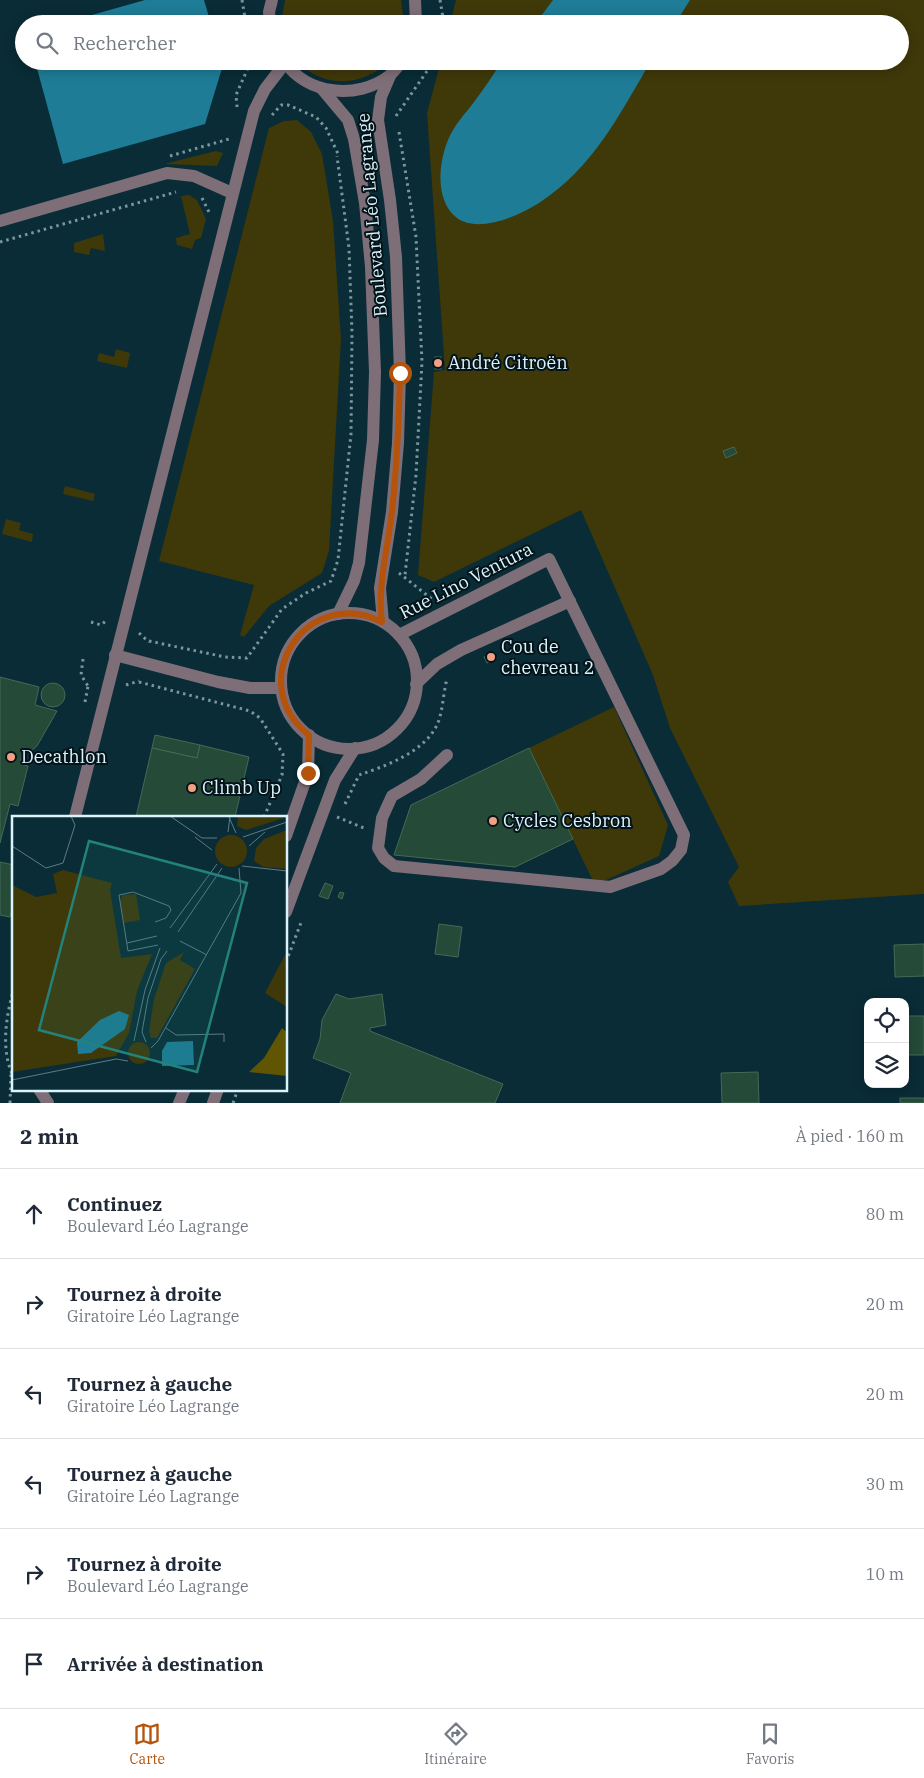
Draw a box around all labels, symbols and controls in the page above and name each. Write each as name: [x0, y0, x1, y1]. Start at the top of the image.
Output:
search box: [15, 15, 909, 70]
icon: search: [33, 29, 61, 57]
text: Rechercher: [73, 31, 176, 55]
street label: Boulevard Léo Lagrange: [351, 112, 392, 318]
place label: André Citroën: [448, 351, 568, 374]
marker: André Citroën: [432, 357, 444, 369]
route start: [389, 362, 412, 385]
street label: Rue Lino Ventura: [395, 537, 536, 624]
place label: Cou de chevreau 2: [501, 635, 594, 679]
marker: Cou de chevreau 2: [485, 651, 497, 663]
place label: Decathlon: [21, 745, 107, 768]
marker: Decathlon: [5, 751, 17, 763]
route end: [297, 762, 320, 785]
place label: Climb Up: [202, 776, 281, 799]
marker: Climb Up: [186, 782, 198, 794]
place label: Cycles Cesbron: [503, 809, 632, 832]
marker: Cycles Cesbron: [487, 815, 499, 827]
inset map: [12, 816, 288, 1090]
map controls: [864, 998, 909, 1088]
button: locate: [864, 998, 909, 1043]
button: layers: [864, 1043, 909, 1088]
text: 2 min: [20, 1122, 79, 1150]
text: À pied · 160 m: [796, 1126, 904, 1146]
text: Continuez: [67, 1192, 162, 1216]
icon: ahead: [20, 1200, 48, 1228]
text: 80 m: [866, 1204, 904, 1224]
text: Boulevard Léo Lagrange: [67, 1216, 249, 1236]
text: Tournez à droite: [67, 1282, 222, 1306]
icon: right: [20, 1290, 48, 1318]
text: 20 m: [866, 1294, 904, 1314]
text: Giratoire Léo Lagrange: [67, 1306, 239, 1326]
text: Tournez à gauche: [67, 1372, 232, 1396]
icon: left: [20, 1380, 48, 1408]
text: 20 m: [866, 1384, 904, 1404]
text: Giratoire Léo Lagrange: [67, 1396, 239, 1416]
text: Tournez à gauche: [67, 1462, 232, 1486]
icon: left: [20, 1470, 48, 1498]
text: 30 m: [866, 1474, 904, 1494]
text: Giratoire Léo Lagrange: [67, 1486, 239, 1506]
text: Tournez à droite: [67, 1552, 222, 1576]
icon: right: [20, 1560, 48, 1588]
text: 10 m: [866, 1564, 904, 1584]
text: Boulevard Léo Lagrange: [67, 1576, 249, 1596]
icon: arrive: [20, 1650, 48, 1678]
text: Arrivée à destination: [67, 1652, 264, 1676]
tab: Carte: [130, 1720, 165, 1768]
tab: Itinéraire: [424, 1720, 487, 1768]
tab: Favoris: [746, 1720, 794, 1768]

